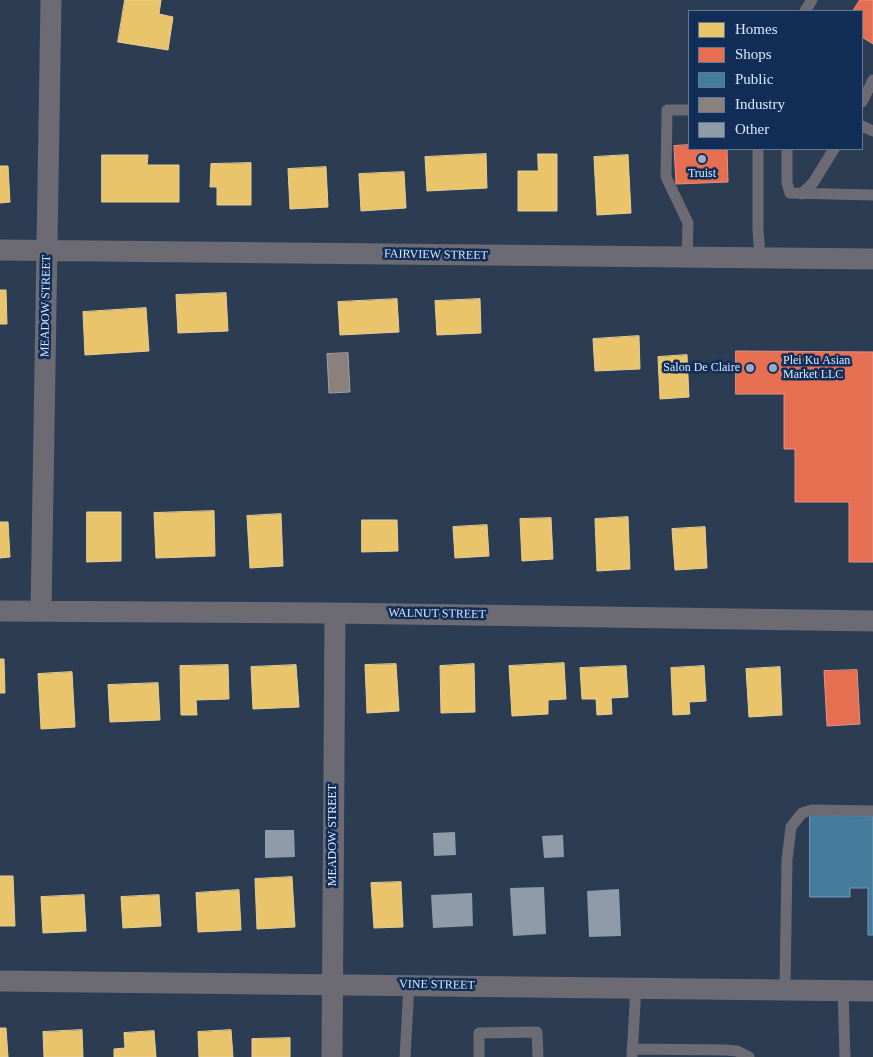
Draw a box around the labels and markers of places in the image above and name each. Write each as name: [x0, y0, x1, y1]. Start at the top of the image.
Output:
marker: Truist: [696, 153, 708, 165]
place label: Truist: [688, 167, 716, 181]
place label: Plei Ku Asian Market LLC: [783, 354, 850, 382]
place label: Salon De Claire: [663, 361, 740, 375]
marker: Salon De Claire: [744, 362, 756, 374]
marker: Plei Ku Asian Market LLC: [767, 362, 779, 374]

